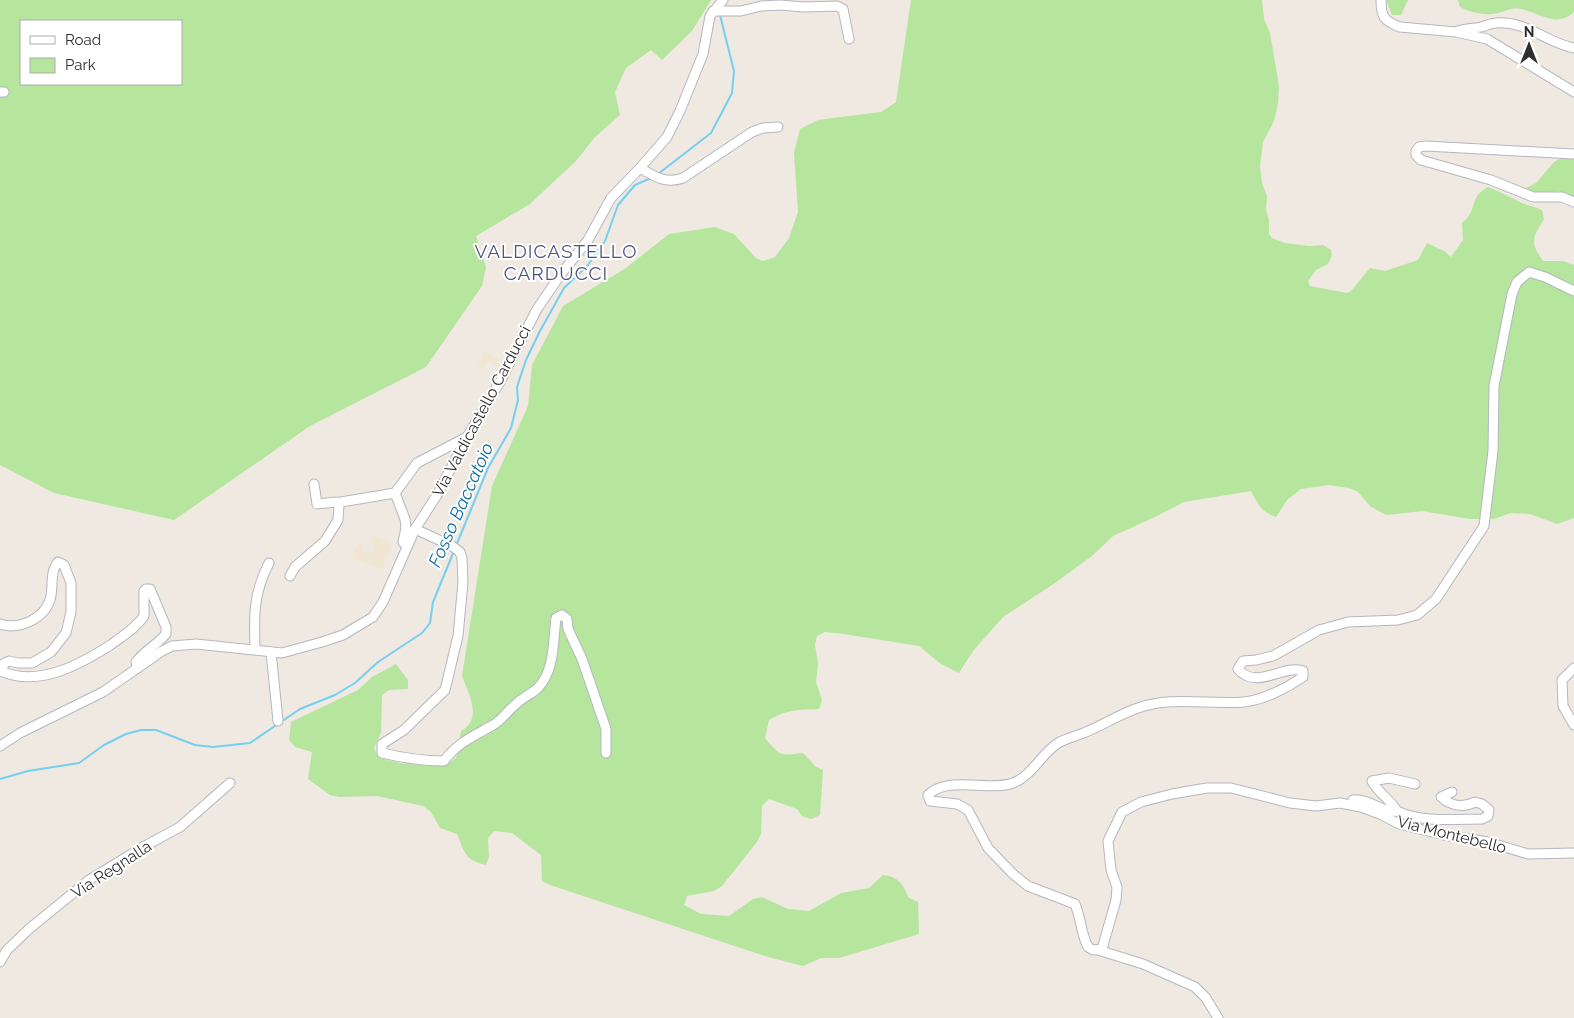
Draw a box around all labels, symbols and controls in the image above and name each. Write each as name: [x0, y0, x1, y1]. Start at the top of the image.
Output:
legend: [20, 20, 182, 85]
north arrow: [1504, 20, 1554, 70]
text: N: [1524, 24, 1534, 40]
text: Road: [65, 31, 101, 49]
text: Park: [65, 56, 96, 74]
district label: VALDICASTELLO CARDUCCI: [474, 240, 638, 284]
street label: Via Valdicastello Carducci: [428, 323, 535, 500]
water label: Fosso Baccatoio: [424, 439, 497, 570]
street label: Via Montebello: [1395, 812, 1508, 857]
street label: Via Regnalla: [67, 836, 155, 902]

